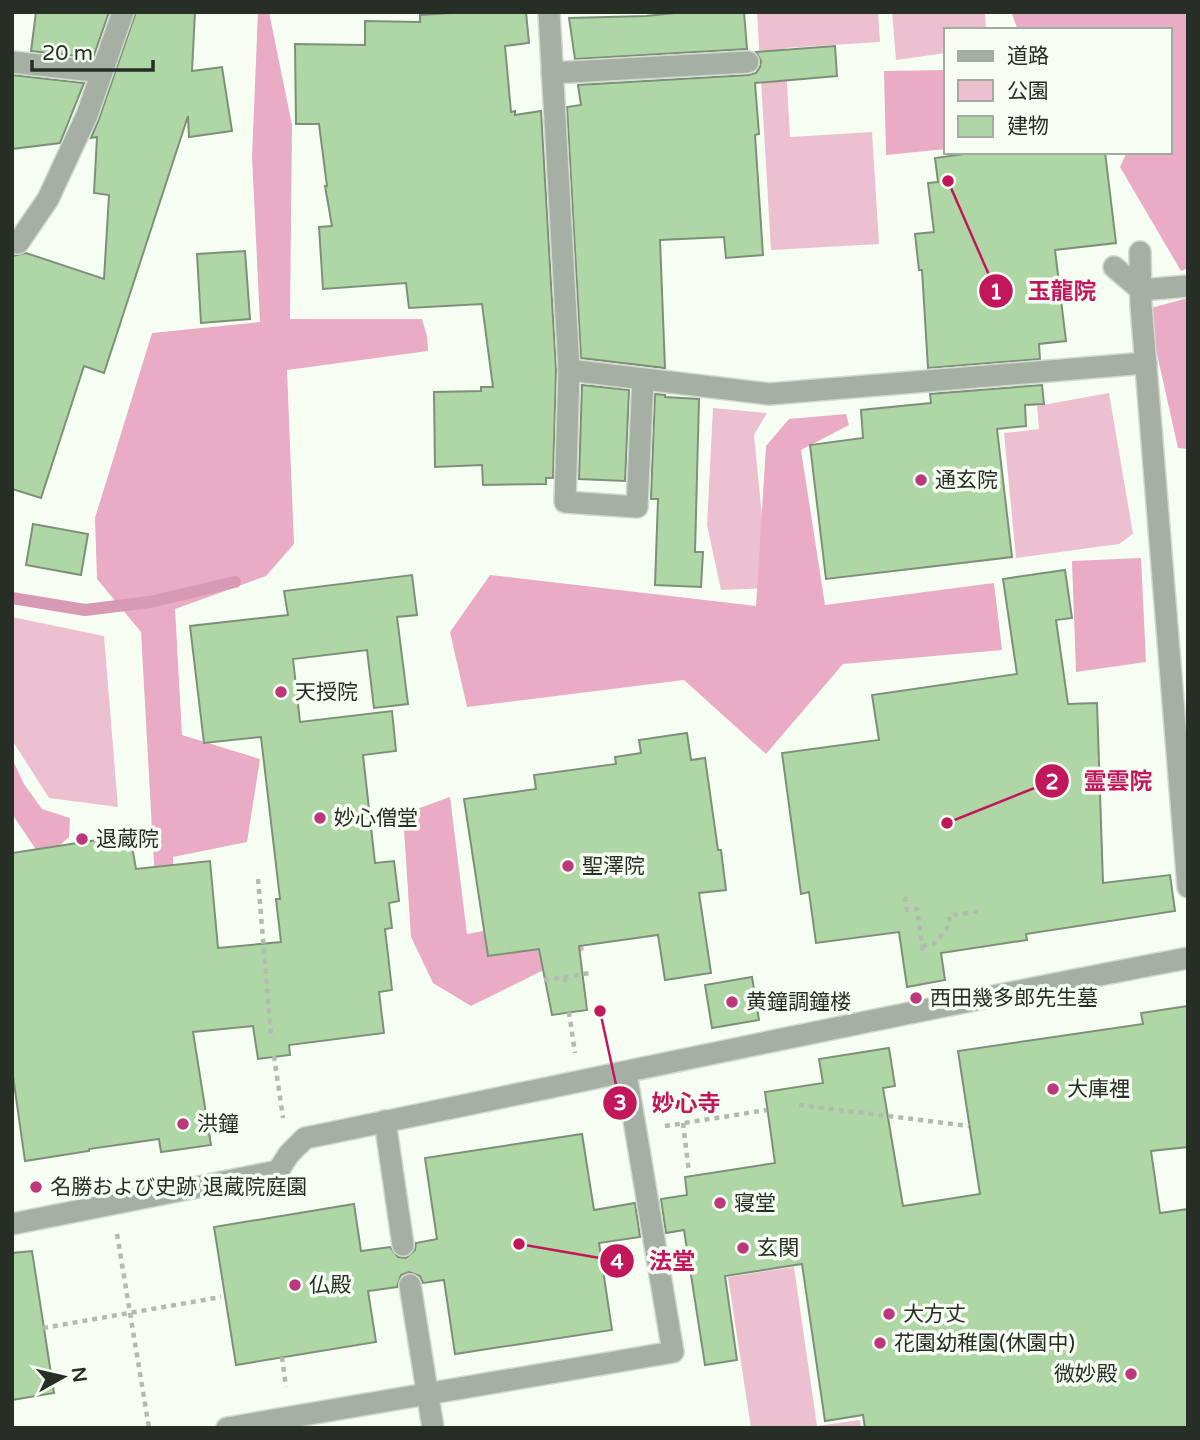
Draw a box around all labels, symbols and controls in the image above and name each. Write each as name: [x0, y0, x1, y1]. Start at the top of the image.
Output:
scale bar: [32, 28, 152, 72]
legend: [944, 28, 1172, 154]
text: 20 m: [42, 41, 93, 66]
text: 道路: [1007, 44, 1049, 69]
text: 公園: [1007, 79, 1049, 104]
text: 建物: [1007, 114, 1049, 139]
callout: 玉龍院: [978, 269, 1110, 313]
text: 玉龍院: [1028, 278, 1097, 306]
text: 1: [989, 280, 1003, 305]
place label: 通玄院: [935, 468, 998, 493]
marker: 通玄院: [913, 472, 929, 488]
place label: 天授院: [295, 680, 358, 705]
marker: 天授院: [273, 684, 289, 700]
callout: 霊雲院: [1034, 759, 1166, 803]
text: 霊雲院: [1084, 768, 1153, 796]
text: 2: [1045, 770, 1059, 795]
place label: 妙心僧堂: [334, 806, 418, 831]
marker: 妙心僧堂: [312, 810, 328, 826]
place label: 退蔵院: [96, 827, 159, 852]
marker: 退蔵院: [74, 831, 90, 847]
place label: 聖澤院: [582, 854, 645, 879]
marker: 聖澤院: [560, 858, 576, 874]
place label: 西田幾多郎先生墓: [930, 986, 1098, 1011]
place label: 黄鐘調鐘楼: [746, 990, 851, 1015]
marker: 西田幾多郎先生墓: [908, 990, 924, 1006]
marker: 黄鐘調鐘楼: [724, 994, 740, 1010]
place label: 大庫裡: [1067, 1077, 1130, 1102]
callout: 妙心寺: [603, 1081, 735, 1125]
marker: 大庫裡: [1045, 1081, 1061, 1097]
text: 妙心寺: [652, 1090, 721, 1118]
text: 3: [613, 1091, 627, 1116]
place label: 洪鐘: [197, 1112, 239, 1137]
marker: 洪鐘: [175, 1116, 191, 1132]
place label: 名勝および史跡 退蔵院庭園: [50, 1175, 307, 1200]
marker: 名勝および史跡 退蔵院庭園: [28, 1179, 44, 1195]
place label: 寝堂: [734, 1191, 776, 1216]
marker: 寝堂: [712, 1195, 728, 1211]
place label: 玄関: [757, 1236, 799, 1261]
callout: 法堂: [600, 1239, 709, 1283]
marker: 玄関: [735, 1240, 751, 1256]
text: 法堂: [649, 1248, 695, 1276]
text: 4: [610, 1250, 624, 1275]
place label: 仏殿: [309, 1273, 351, 1298]
marker: 仏殿: [287, 1277, 303, 1293]
place label: 大方丈: [903, 1302, 966, 1327]
marker: 大方丈: [881, 1306, 897, 1322]
place label: 花園幼稚園(休園中): [894, 1331, 1075, 1356]
marker: 花園幼稚園(休園中): [872, 1335, 888, 1351]
north arrow: [28, 1342, 98, 1412]
place label: 微妙殿: [1054, 1362, 1117, 1387]
text: N: [67, 1366, 91, 1384]
marker: 微妙殿: [1123, 1366, 1139, 1382]

